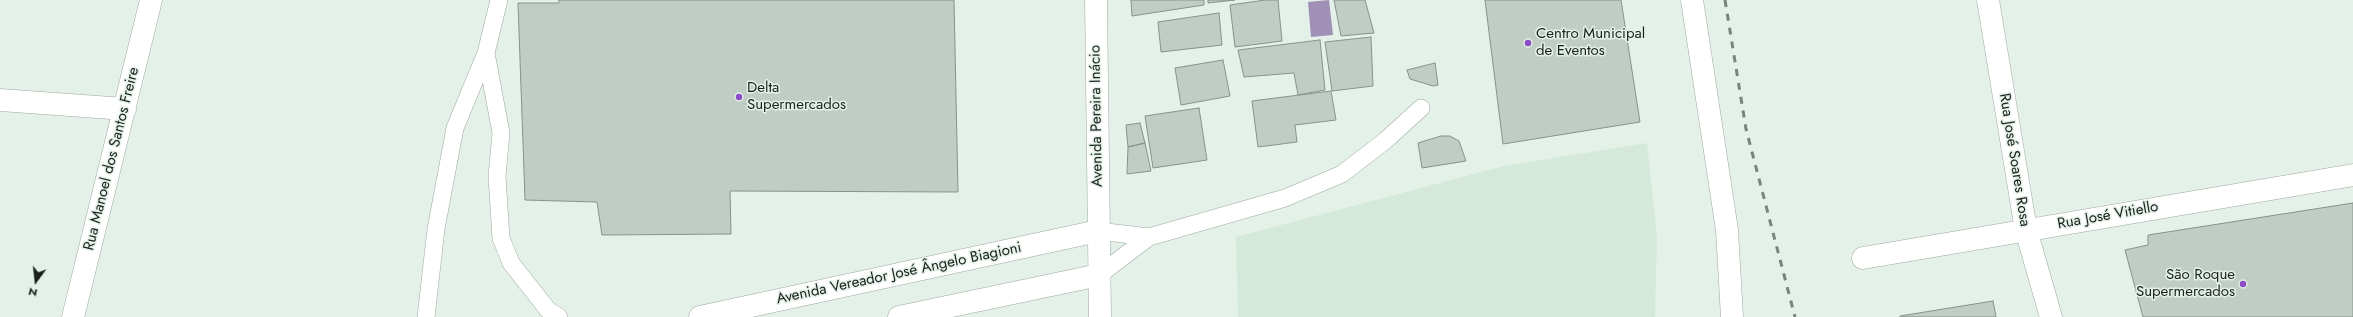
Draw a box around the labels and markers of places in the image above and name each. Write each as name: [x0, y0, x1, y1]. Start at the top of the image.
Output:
place label: Centro Municipal de Eventos: [1536, 25, 1645, 60]
marker: Centro Municipal de Eventos: [1523, 38, 1533, 48]
place label: Delta Supermercados: [747, 79, 846, 114]
marker: Delta Supermercados: [734, 92, 744, 102]
place label: São Roque Supermercados: [2136, 266, 2235, 301]
marker: São Roque Supermercados: [2238, 279, 2248, 289]

